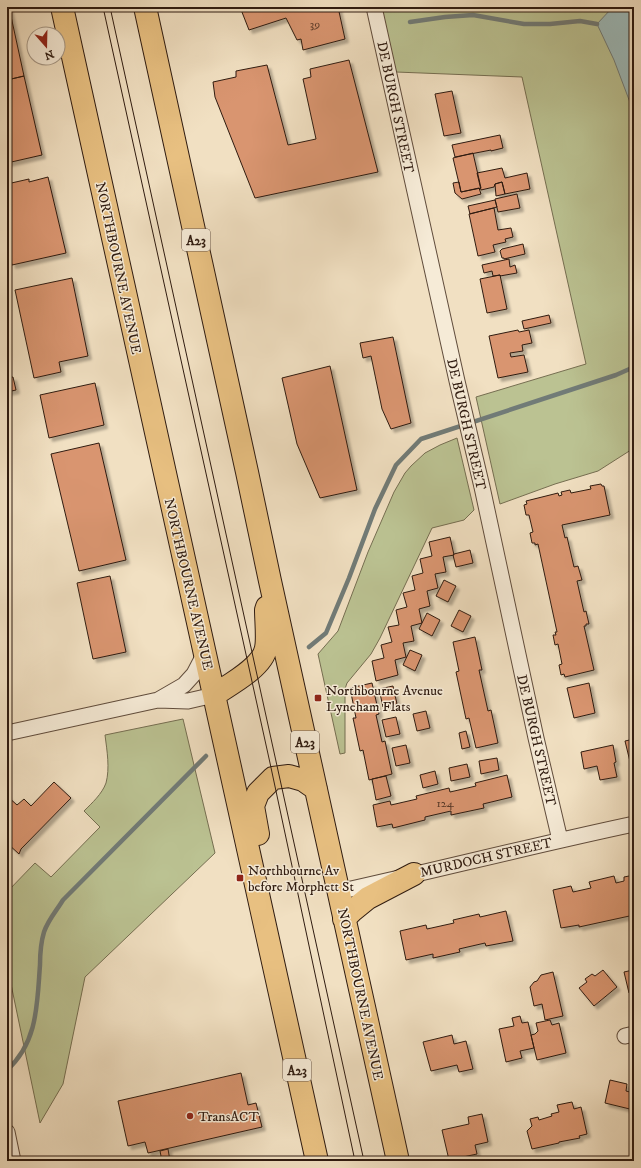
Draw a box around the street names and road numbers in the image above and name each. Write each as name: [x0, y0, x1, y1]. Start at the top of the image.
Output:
street label: DE BURGH STREET: [372, 40, 418, 175]
street label: NORTHBOURNE AVENUE: [91, 180, 145, 356]
road number: A23: [182, 229, 210, 251]
street label: DE BURGH STREET: [442, 357, 490, 492]
street label: NORTHBOURNE AVENUE: [160, 497, 217, 672]
street label: DE BURGH STREET: [512, 673, 560, 808]
road number: A23: [291, 731, 319, 753]
street label: MURDOCH STREET: [418, 834, 554, 882]
street label: NORTHBOURNE AVENUE: [333, 906, 387, 1082]
road number: A23: [283, 1059, 311, 1081]

